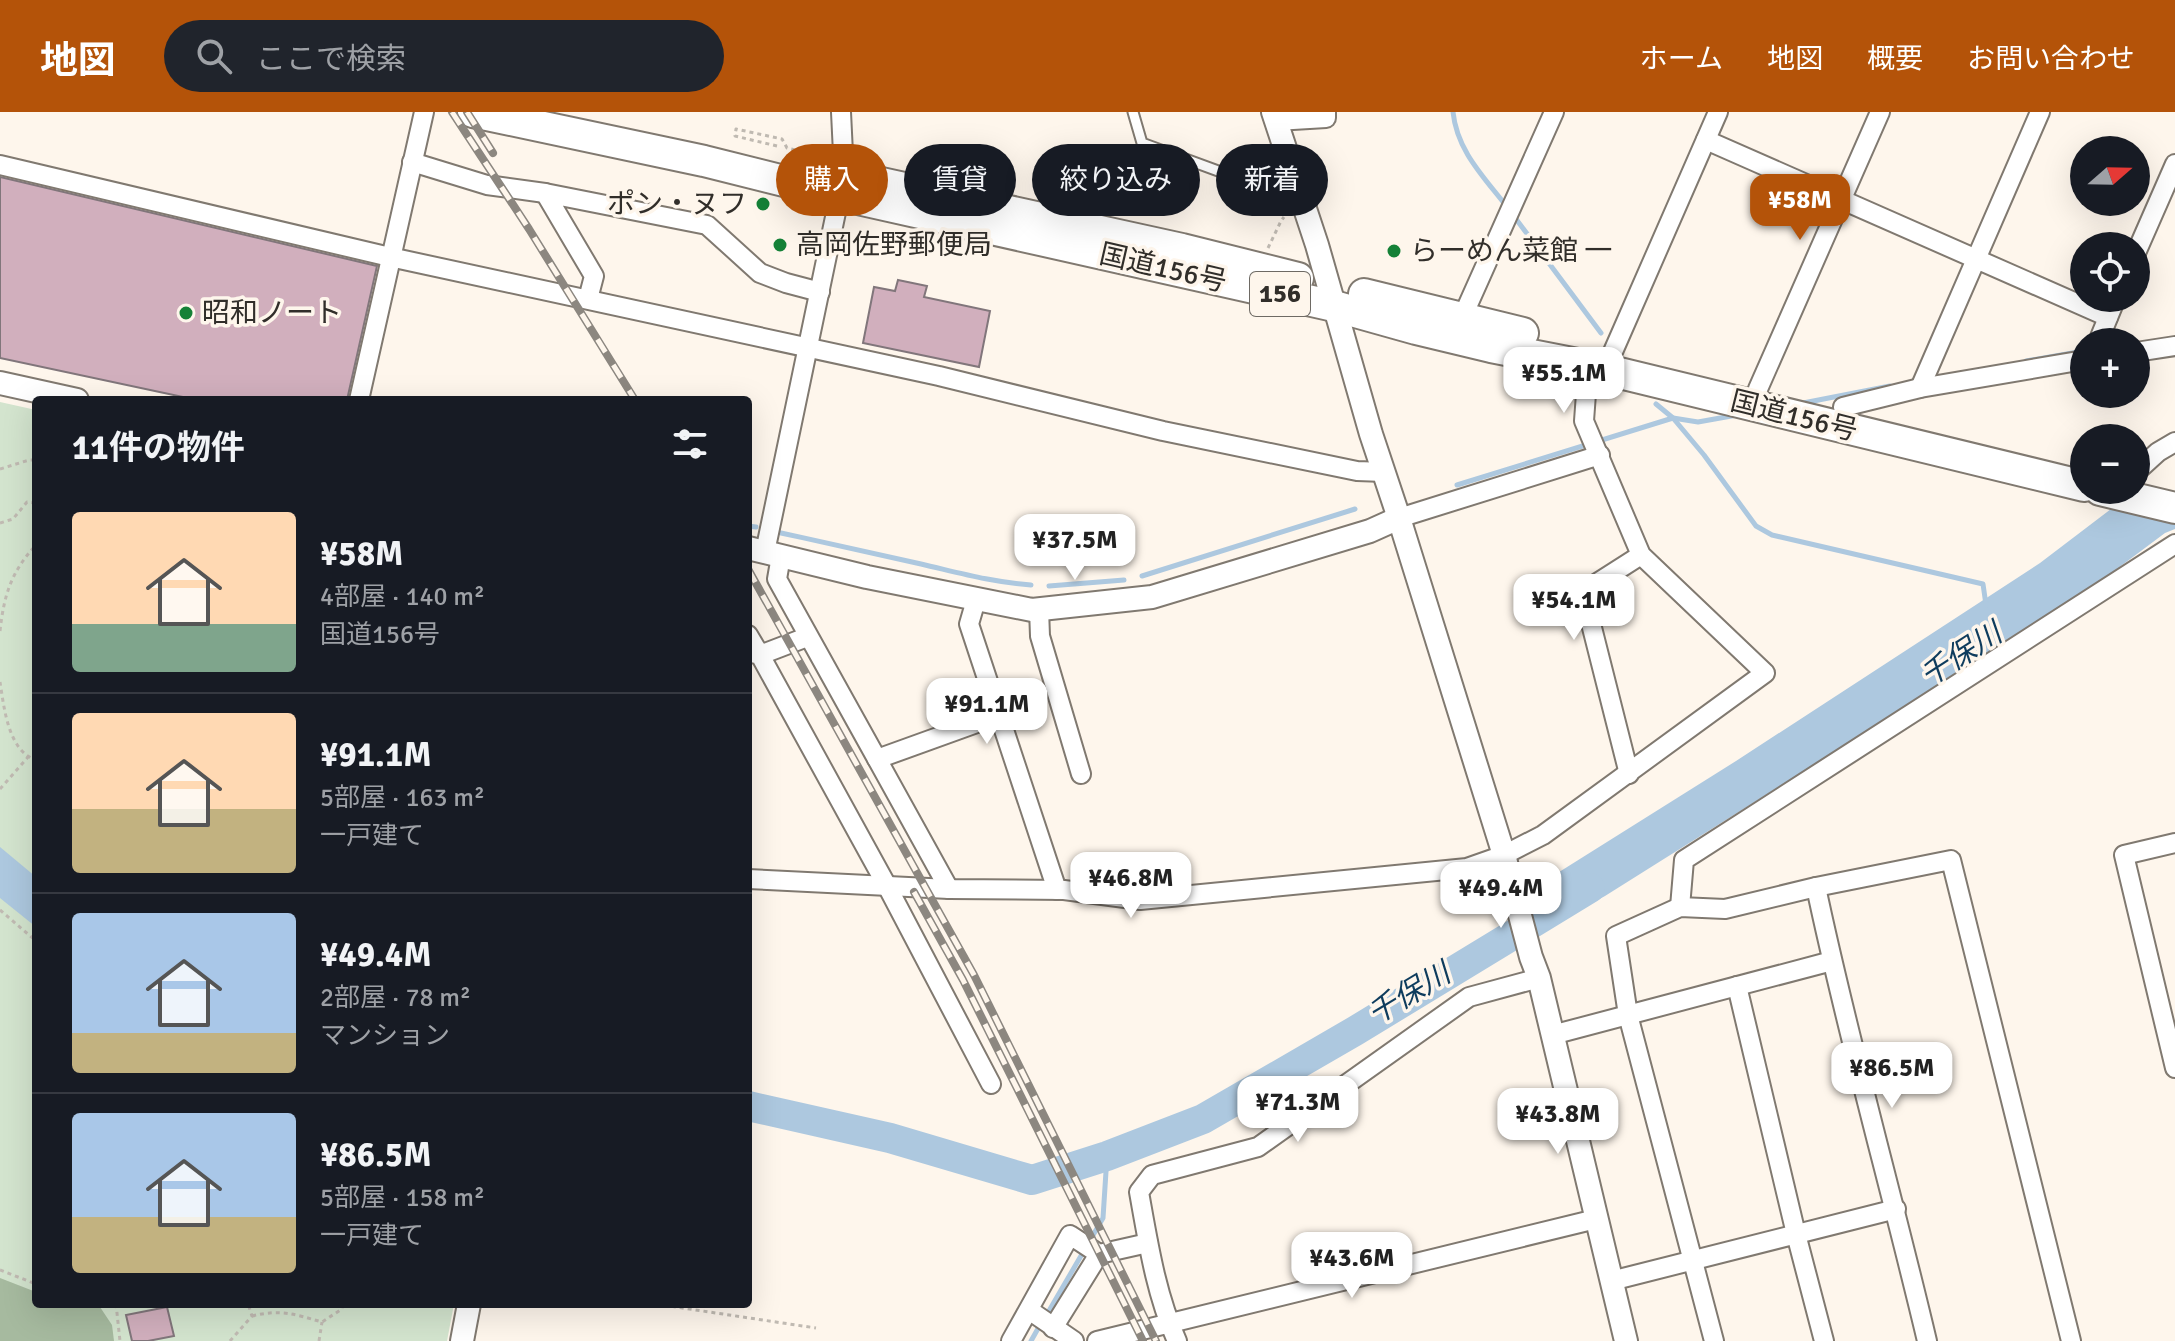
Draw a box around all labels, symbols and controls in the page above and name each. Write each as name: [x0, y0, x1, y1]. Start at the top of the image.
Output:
search box: [164, 20, 724, 92]
icon: search: [192, 34, 236, 78]
text: 地図: [40, 37, 116, 84]
text: ここで検索: [256, 41, 406, 78]
text: ホーム: [1640, 42, 1723, 76]
text: 地図: [1767, 42, 1823, 76]
text: 概要: [1867, 42, 1923, 76]
text: お問い合わせ: [1967, 42, 2135, 76]
north arrow: [2070, 136, 2150, 216]
map controls: [2070, 136, 2150, 504]
chip: 購入: [776, 144, 888, 216]
chip: 賃貸: [904, 144, 1016, 216]
chip: 絞り込み: [1032, 144, 1200, 216]
chip: 新着: [1216, 144, 1328, 216]
pin: ¥58M: [1753, 174, 1847, 242]
text: ¥58M: [1768, 184, 1832, 216]
place label: ポン・ヌフ: [607, 187, 747, 221]
marker: ポン・ヌフ: [754, 195, 772, 213]
place label: 高岡佐野郵便局: [796, 228, 992, 262]
button: locate: [2070, 232, 2150, 312]
place label: らーめん菜館 一: [1410, 234, 1612, 268]
marker: 高岡佐野郵便局: [771, 236, 789, 254]
street label: 国道156号: [1096, 237, 1230, 299]
marker: らーめん菜館 一: [1385, 242, 1403, 260]
road number: 156: [1250, 272, 1310, 316]
place label: 昭和ノート: [202, 296, 342, 330]
marker: 昭和ノート: [177, 304, 195, 322]
button: +: [2070, 328, 2150, 408]
pin: ¥55.1M: [1499, 347, 1629, 415]
text: ¥55.1M: [1521, 357, 1607, 389]
street label: 国道156号: [1727, 384, 1861, 448]
icon: filters: [668, 422, 712, 466]
button: −: [2070, 424, 2150, 504]
text: 11件の物件: [72, 427, 245, 469]
pin: ¥37.5M: [1010, 514, 1140, 582]
text: ¥37.5M: [1032, 524, 1118, 556]
text: ¥58M: [320, 533, 403, 575]
icon: home: [136, 544, 232, 640]
pin: ¥54.1M: [1509, 574, 1639, 642]
text: 4部屋 · 140 m²: [320, 581, 485, 613]
text: ¥54.1M: [1531, 584, 1617, 616]
water label: 千保川: [1913, 613, 2011, 695]
text: 国道156号: [320, 619, 440, 651]
pin: ¥91.1M: [922, 678, 1052, 746]
text: ¥91.1M: [944, 688, 1030, 720]
text: ¥91.1M: [320, 734, 432, 776]
icon: home: [136, 745, 232, 841]
text: 5部屋 · 163 m²: [320, 782, 485, 814]
text: 一戸建て: [320, 820, 424, 852]
pin: ¥46.8M: [1066, 852, 1196, 920]
text: ¥46.8M: [1088, 862, 1174, 894]
pin: ¥49.4M: [1436, 862, 1566, 930]
text: ¥49.4M: [1458, 872, 1544, 904]
text: ¥49.4M: [320, 934, 432, 976]
icon: home: [136, 945, 232, 1041]
water label: 千保川: [1361, 953, 1460, 1033]
text: 2部屋 · 78 m²: [320, 982, 471, 1014]
text: マンション: [320, 1020, 450, 1052]
pin: ¥86.5M: [1827, 1042, 1957, 1110]
text: ¥86.5M: [1849, 1052, 1935, 1084]
pin: ¥71.3M: [1233, 1076, 1363, 1144]
text: ¥71.3M: [1255, 1086, 1341, 1118]
pin: ¥43.8M: [1493, 1088, 1623, 1156]
text: ¥43.8M: [1515, 1098, 1601, 1130]
text: ¥86.5M: [320, 1134, 432, 1176]
icon: home: [136, 1145, 232, 1241]
text: 5部屋 · 158 m²: [320, 1182, 485, 1214]
text: 一戸建て: [320, 1220, 424, 1252]
pin: ¥43.6M: [1287, 1232, 1417, 1300]
text: ¥43.6M: [1309, 1242, 1395, 1274]

